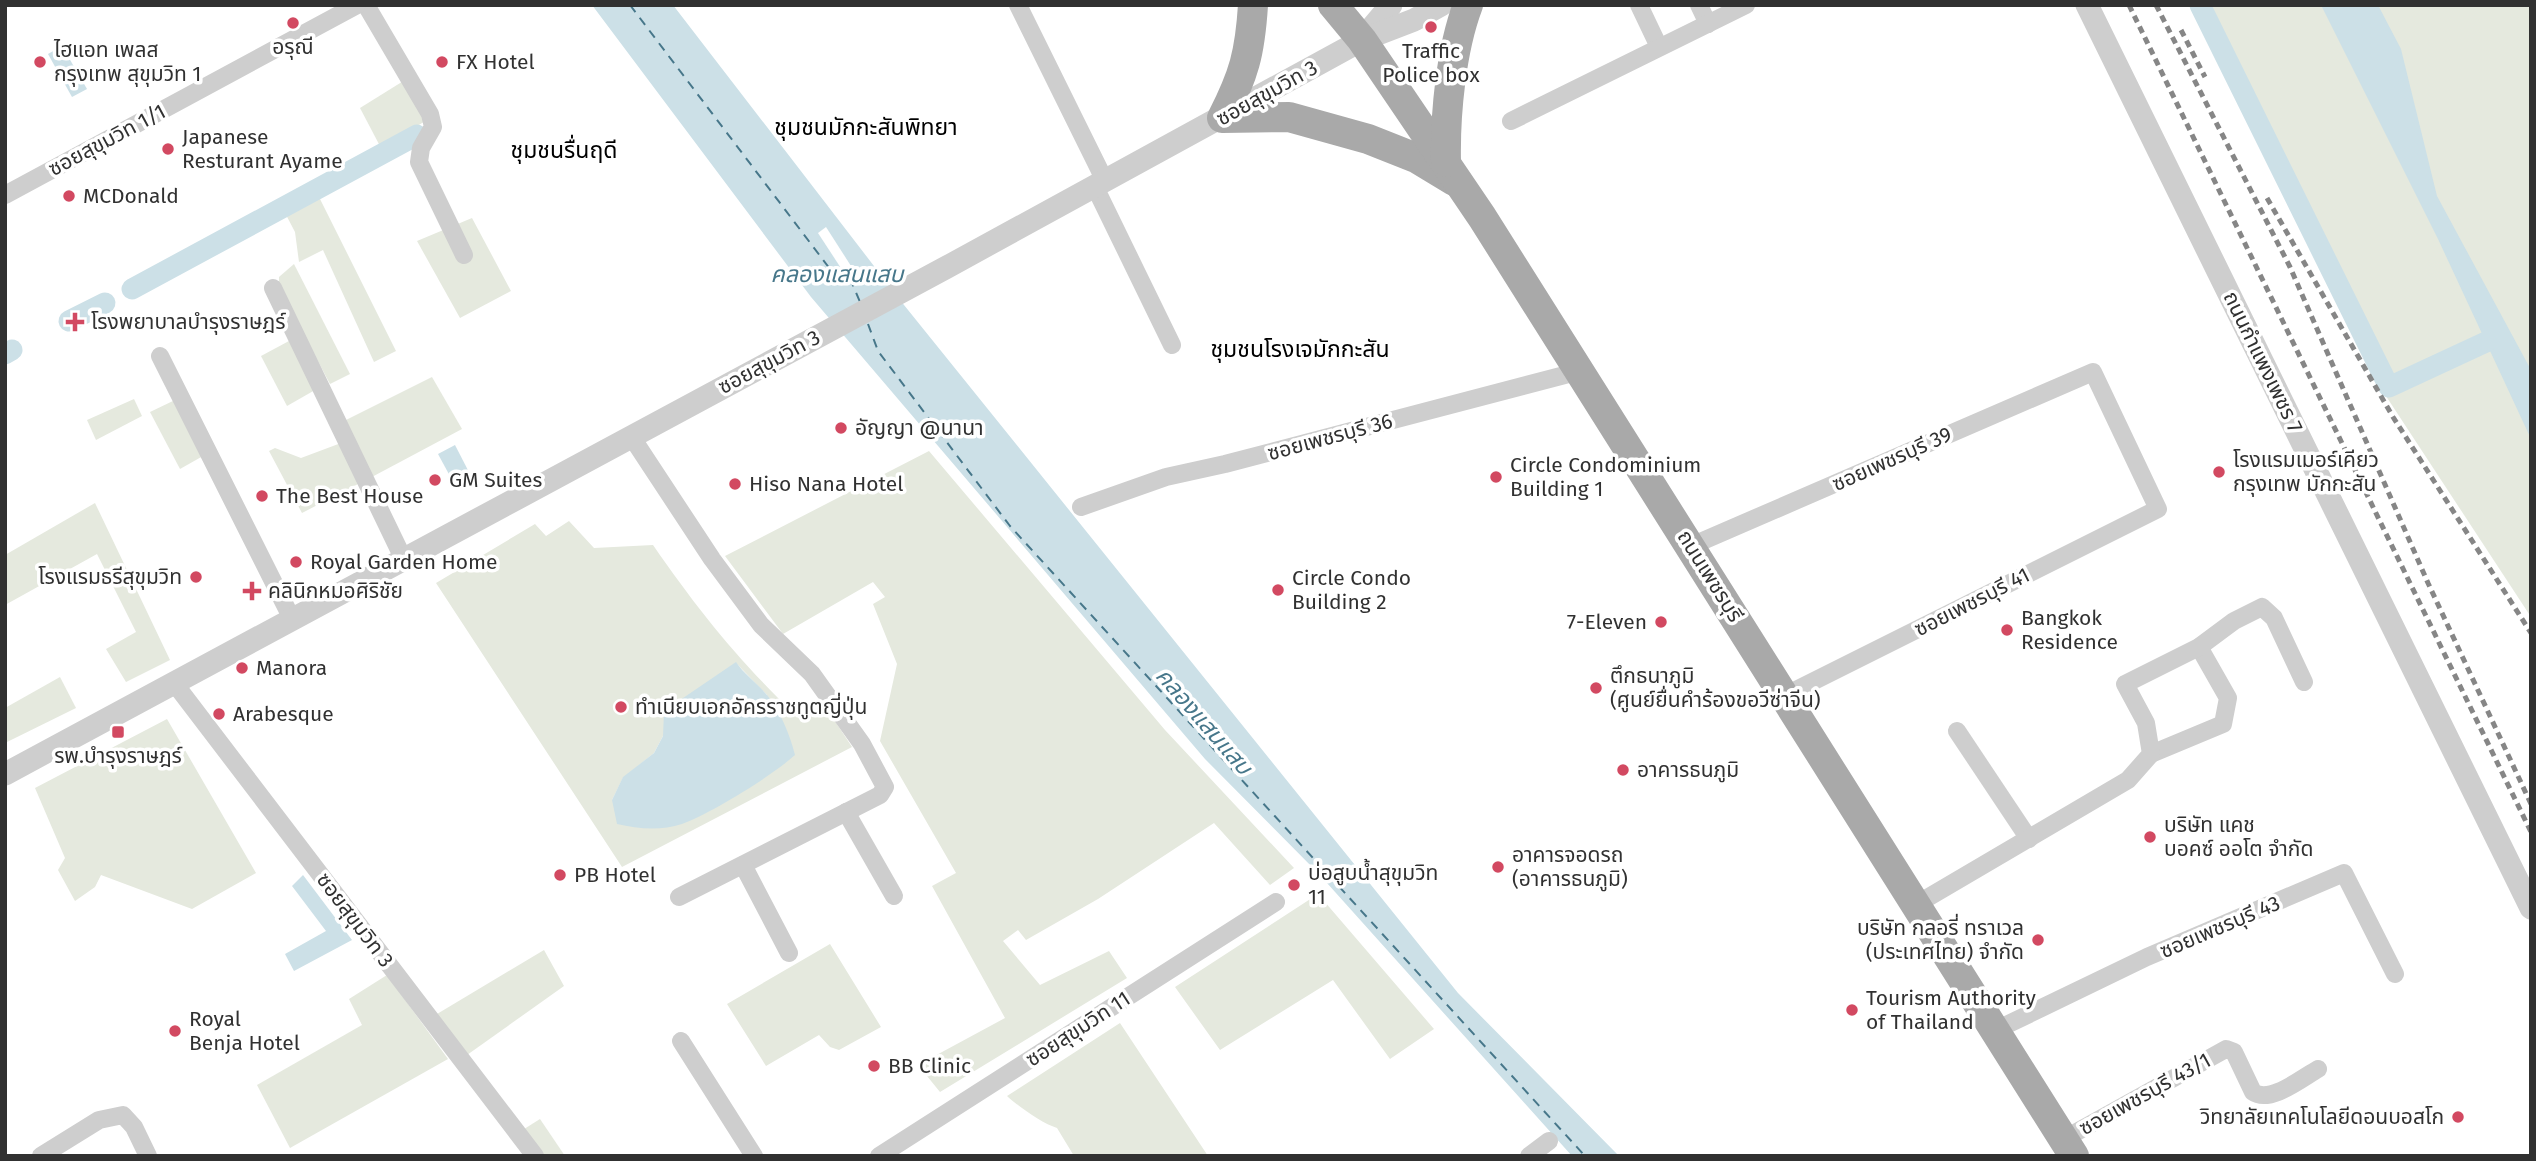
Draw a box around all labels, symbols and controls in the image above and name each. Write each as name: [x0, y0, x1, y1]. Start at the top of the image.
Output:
marker: อรุณี: [285, 15, 301, 31]
marker: Traffic Police box: [1423, 19, 1439, 35]
place label: อรุณี: [272, 34, 314, 60]
place label: ไฮแอท เพลส กรุงเทพ สุขุมวิท 1: [53, 37, 201, 87]
place label: Traffic Police box: [1382, 38, 1480, 88]
place label: FX Hotel: [456, 49, 535, 75]
marker: ไฮแอท เพลส กรุงเทพ สุขุมวิท 1: [32, 54, 48, 70]
marker: FX Hotel: [434, 54, 450, 70]
street label: ซอยสุขุมวิท 3: [1212, 55, 1322, 131]
street label: ซอยสุขุมวิท 1/1: [44, 98, 170, 182]
district label: ชุมชนมักกะสันพิทยา: [774, 113, 958, 141]
place label: Japanese Resturant Ayame: [182, 124, 343, 174]
district label: ชุมชนรื่นฤดี: [511, 134, 617, 164]
marker: Japanese Resturant Ayame: [160, 141, 176, 157]
place label: MCDonald: [83, 183, 179, 209]
marker: MCDonald: [61, 188, 77, 204]
water label: คลองแสนแสบ: [771, 260, 905, 288]
street label: ถนนกำแพงเพชร 7: [2218, 287, 2308, 437]
place label: โรงพยาบาลบำรุงราษฎร์: [91, 309, 286, 335]
marker: โรงพยาบาลบำรุงราษฎร์: [65, 312, 85, 332]
street label: ซอยสุขุมวิท 3: [714, 324, 824, 400]
district label: ชุมชนโรงเจมักกะสัน: [1210, 335, 1390, 363]
street label: ซอยเพชรบุรี 36: [1265, 408, 1395, 466]
place label: อัญญา @นานา: [855, 415, 984, 441]
marker: อัญญา @นานา: [833, 420, 849, 436]
street label: ซอยเพชรบุรี 39: [1828, 421, 1956, 497]
place label: โรงแรมเมอร์เคียว กรุงเทพ มักกะสัน: [2233, 447, 2379, 497]
place label: Circle Condominium Building 1: [1510, 452, 1701, 502]
marker: โรงแรมเมอร์เคียว กรุงเทพ มักกะสัน: [2211, 464, 2227, 480]
place label: GM Suites: [449, 467, 542, 493]
marker: Circle Condominium Building 1: [1488, 469, 1504, 485]
place label: Hiso Nana Hotel: [749, 471, 903, 497]
marker: GM Suites: [427, 472, 443, 488]
marker: Hiso Nana Hotel: [727, 476, 743, 492]
place label: The Best House: [276, 483, 423, 509]
marker: The Best House: [254, 488, 270, 504]
street label: ถนนเพชรบุรี: [1672, 525, 1748, 627]
place label: Royal Garden Home: [310, 549, 498, 575]
marker: Royal Garden Home: [288, 554, 304, 570]
street label: ซอยเพชรบุรี 41: [1910, 562, 2034, 642]
place label: โรงแรมธรีสุขุมวิท: [38, 564, 182, 590]
place label: Circle Condo Building 2: [1292, 565, 1411, 615]
marker: โรงแรมธรีสุขุมวิท: [188, 569, 204, 585]
place label: คลินิกหมอศิริชัย: [268, 578, 403, 604]
marker: คลินิกหมอศิริชัย: [242, 581, 262, 601]
marker: Circle Condo Building 2: [1270, 582, 1286, 598]
place label: Bangkok Residence: [2021, 605, 2118, 655]
place label: 7-Eleven: [1567, 609, 1647, 635]
marker: 7-Eleven: [1653, 614, 1669, 630]
marker: Bangkok Residence: [1999, 622, 2015, 638]
place label: Manora: [256, 655, 327, 681]
marker: Manora: [234, 660, 250, 676]
water label: คลองแสนแสบ: [1150, 662, 1260, 782]
place label: ตึกธนาภูมิ (ศูนย์ยื่นคำร้องขอวีซ่าจีน): [1610, 663, 1821, 713]
marker: ตึกธนาภูมิ (ศูนย์ยื่นคำร้องขอวีซ่าจีน): [1588, 680, 1604, 696]
place label: ทำเนียบเอกอัครราชทูตญี่ปุ่น: [635, 692, 867, 720]
marker: ทำเนียบเอกอัครราชทูตญี่ปุ่น: [613, 699, 629, 715]
place label: Arabesque: [233, 701, 334, 727]
marker: Arabesque: [211, 706, 227, 722]
marker: รพ.บำรุงราษฎร์: [110, 724, 126, 740]
place label: รพ.บำรุงราษฎร์: [54, 743, 183, 769]
place label: อาคารธนภูมิ: [1637, 757, 1739, 783]
marker: อาคารธนภูมิ: [1615, 762, 1631, 778]
place label: บริษัท แคช บอคซ์ ออโต จำกัด: [2164, 812, 2313, 862]
marker: บริษัท แคช บอคซ์ ออโต จำกัด: [2142, 829, 2158, 845]
place label: อาคารจอดรถ (อาคารธนภูมิ): [1512, 842, 1628, 892]
place label: บ่อสูบน้ำสุขุมวิท 11: [1308, 858, 1438, 910]
marker: อาคารจอดรถ (อาคารธนภูมิ): [1490, 859, 1506, 875]
place label: PB Hotel: [574, 862, 656, 888]
marker: PB Hotel: [552, 867, 568, 883]
street label: ซอยสุขุมวิท 3: [311, 868, 399, 972]
marker: บ่อสูบน้ำสุขุมวิท 11: [1286, 877, 1302, 893]
street label: ซอยเพชรบุรี 43: [2156, 890, 2284, 964]
place label: บริษัท กลอรี่ ทราเวล (ประเทศไทย) จำกัด: [1857, 913, 2024, 965]
marker: บริษัท กลอรี่ ทราเวล (ประเทศไทย) จำกัด: [2030, 932, 2046, 948]
place label: Tourism Authority of Thailand: [1866, 985, 2036, 1035]
street label: ซอยสุขุมวิท 11: [1021, 986, 1135, 1072]
marker: Tourism Authority of Thailand: [1844, 1002, 1860, 1018]
place label: Royal Benja Hotel: [189, 1006, 300, 1056]
marker: Royal Benja Hotel: [167, 1023, 183, 1039]
street label: ซอยเพชรบุรี 43/1: [2075, 1047, 2215, 1141]
place label: BB Clinic: [888, 1053, 971, 1079]
marker: BB Clinic: [866, 1058, 882, 1074]
place label: วิทยาลัยเทคโนโลยีดอนบอสโก: [2199, 1104, 2444, 1130]
marker: วิทยาลัยเทคโนโลยีดอนบอสโก: [2450, 1109, 2466, 1125]

